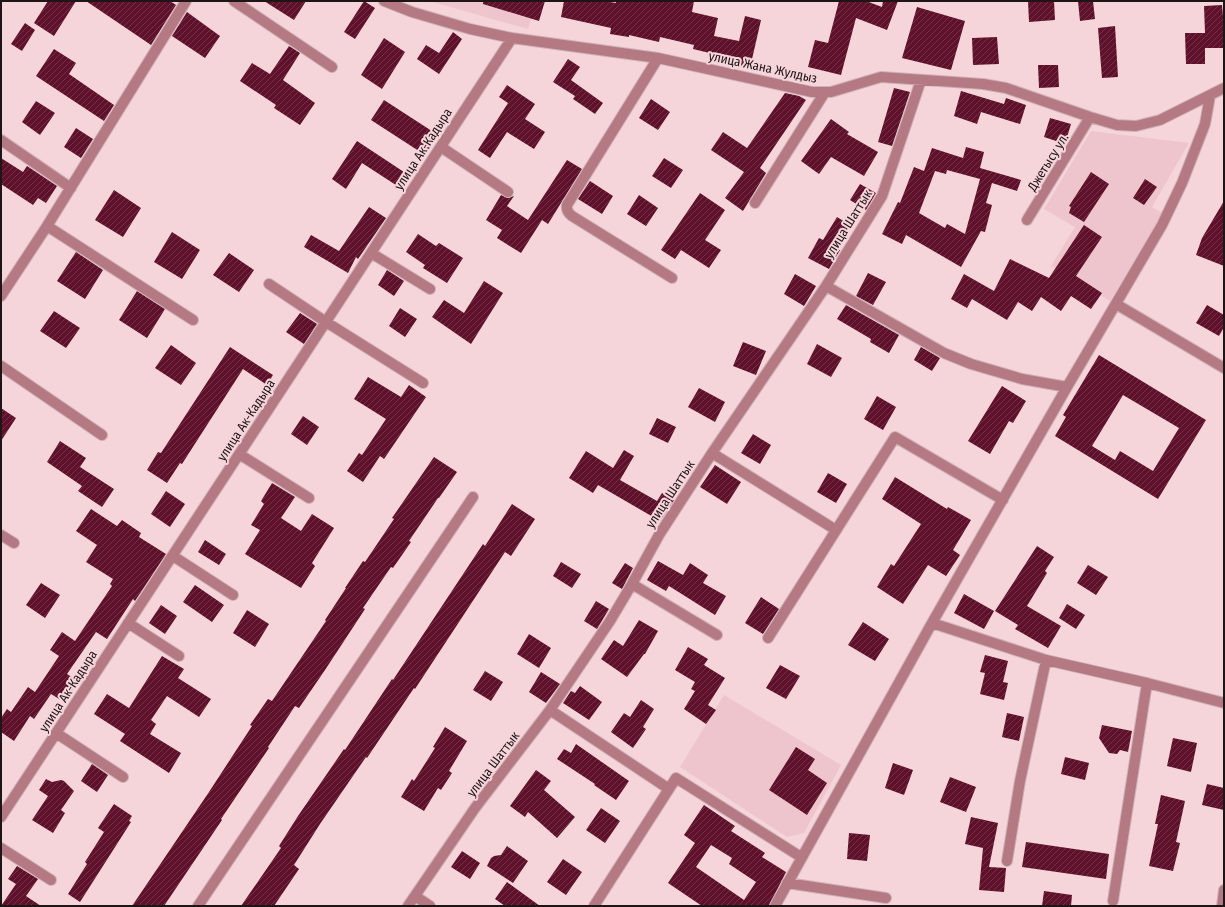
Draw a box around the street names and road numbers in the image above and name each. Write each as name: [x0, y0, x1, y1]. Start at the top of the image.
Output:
street label: улица Жана Жулдыз: [707, 48, 819, 86]
street label: улица Ак-Кадыра: [391, 105, 455, 193]
street label: Джетысу ул.: [1024, 130, 1072, 194]
street label: улица Шаттык: [821, 187, 875, 261]
street label: улица Ак-Кадыра: [214, 376, 278, 464]
street label: улица Шаттык: [643, 457, 697, 531]
street label: улица Ак-Кадыра: [36, 647, 100, 735]
street label: улица Шаттык: [464, 728, 522, 800]

